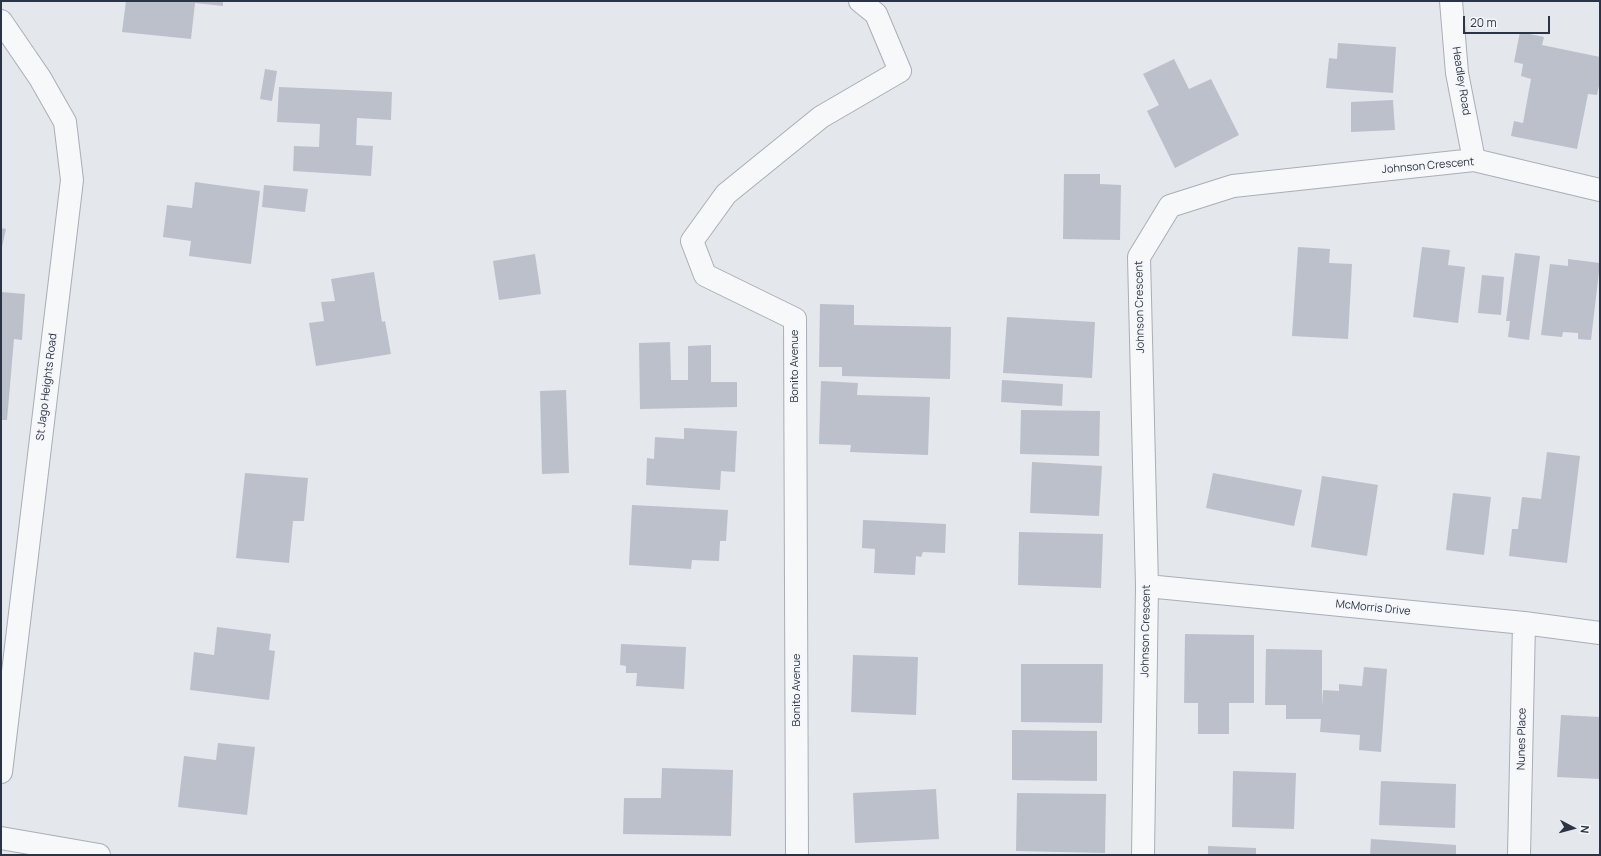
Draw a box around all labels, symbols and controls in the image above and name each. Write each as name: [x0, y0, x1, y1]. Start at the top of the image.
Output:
scale bar: [1465, 8, 1552, 34]
text: 20 m: [1470, 14, 1497, 31]
street label: Headley Road: [1449, 46, 1473, 116]
street label: Johnson Crescent: [1381, 155, 1475, 177]
street label: Johnson Crescent: [1133, 261, 1147, 353]
street label: Bonito Avenue: [788, 330, 802, 402]
street label: St Jago Heights Road: [34, 333, 60, 441]
street label: Johnson Crescent: [1139, 585, 1153, 677]
street label: McMorris Drive: [1335, 598, 1411, 618]
street label: Bonito Avenue: [790, 654, 804, 726]
street label: Nunes Place: [1515, 708, 1529, 770]
north arrow: [1553, 808, 1593, 848]
text: N: [1578, 825, 1593, 834]

